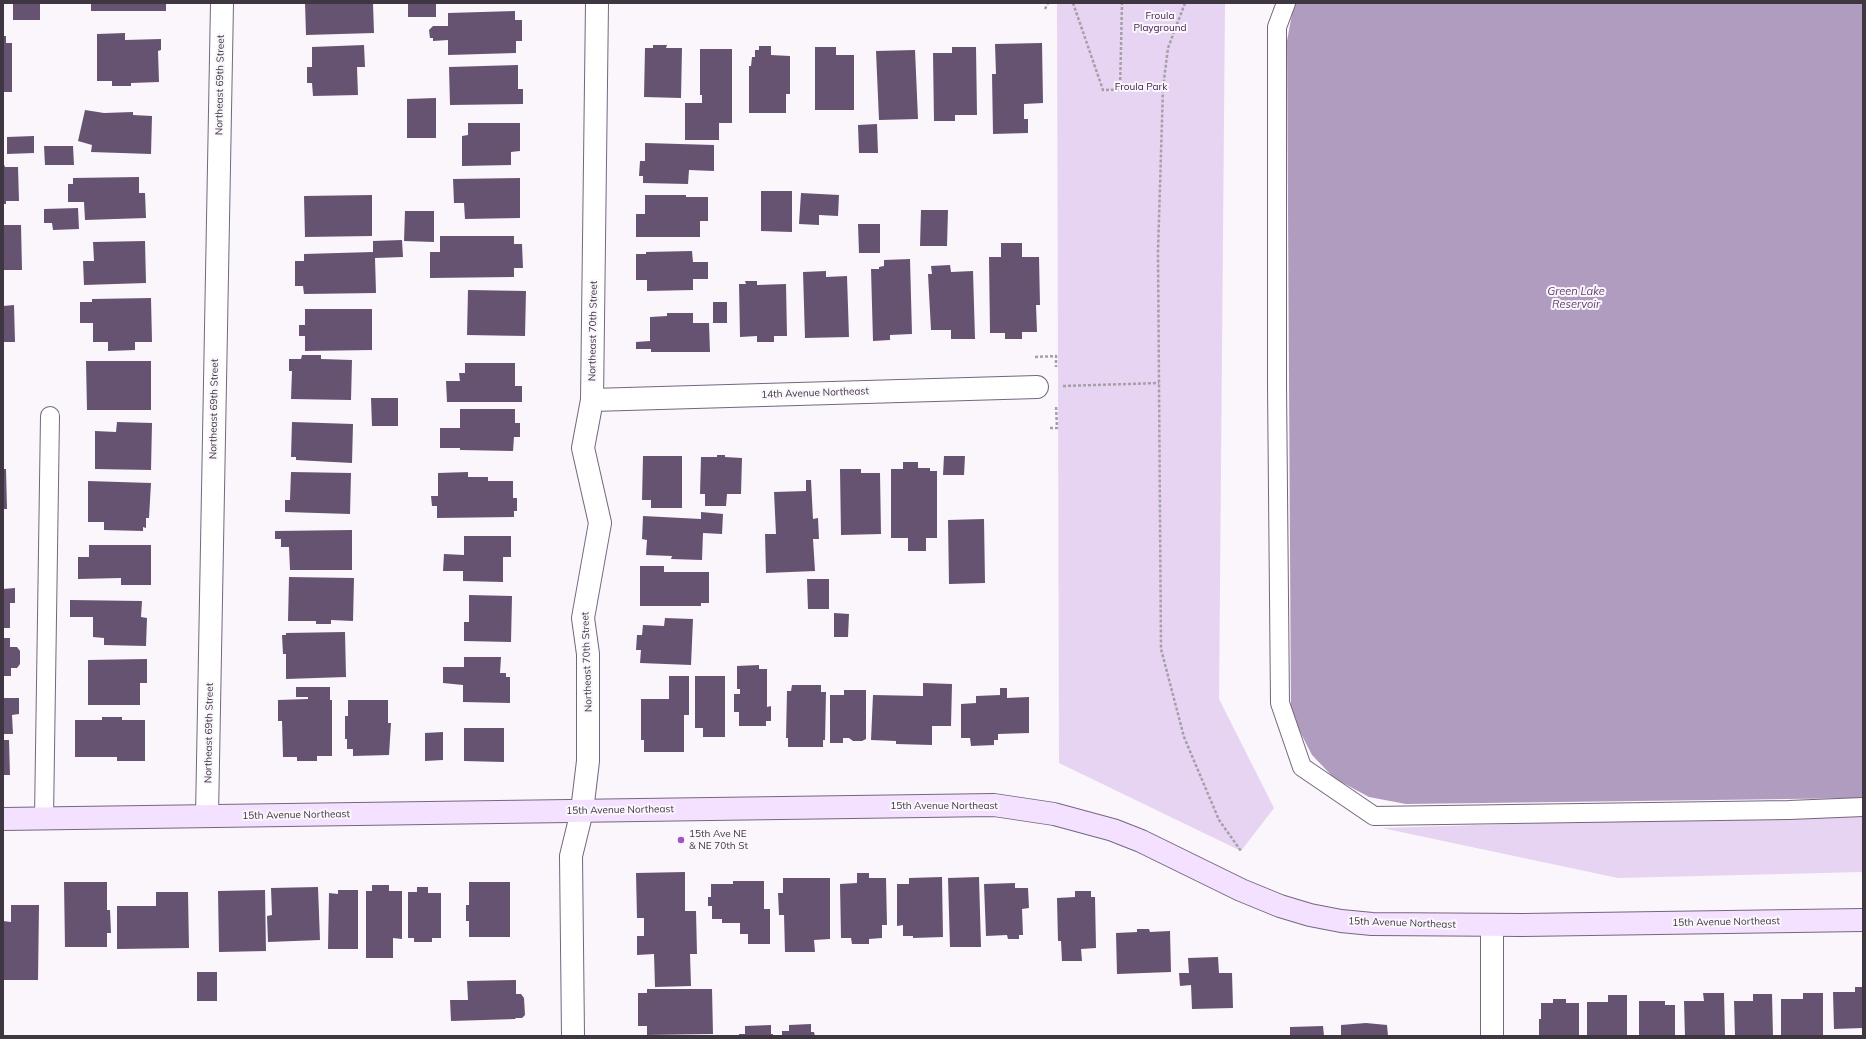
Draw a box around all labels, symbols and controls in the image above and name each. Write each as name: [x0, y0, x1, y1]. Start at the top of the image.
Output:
park label: Froula Playground: [1133, 10, 1187, 34]
street label: Northeast 69th Street: [213, 35, 227, 135]
park label: Froula Park: [1115, 81, 1167, 93]
street label: Northeast 70th Street: [586, 281, 600, 381]
water label: Green Lake Reservoir: [1547, 285, 1605, 311]
street label: Northeast 69th Street: [207, 359, 221, 459]
street label: 14th Avenue Northeast: [761, 385, 869, 401]
street label: Northeast 70th Street: [579, 612, 595, 712]
street label: Northeast 69th Street: [202, 683, 216, 783]
street label: 15th Avenue Northeast: [890, 800, 998, 812]
street label: 15th Avenue Northeast: [566, 803, 674, 817]
street label: 15th Avenue Northeast: [242, 808, 350, 822]
place label: 15th Ave NE & NE 70th St: [689, 828, 748, 852]
marker: 15th Ave NE & NE 70th St: [676, 835, 686, 845]
street label: 15th Avenue Northeast: [1348, 915, 1456, 931]
street label: 15th Avenue Northeast: [1672, 915, 1780, 929]

